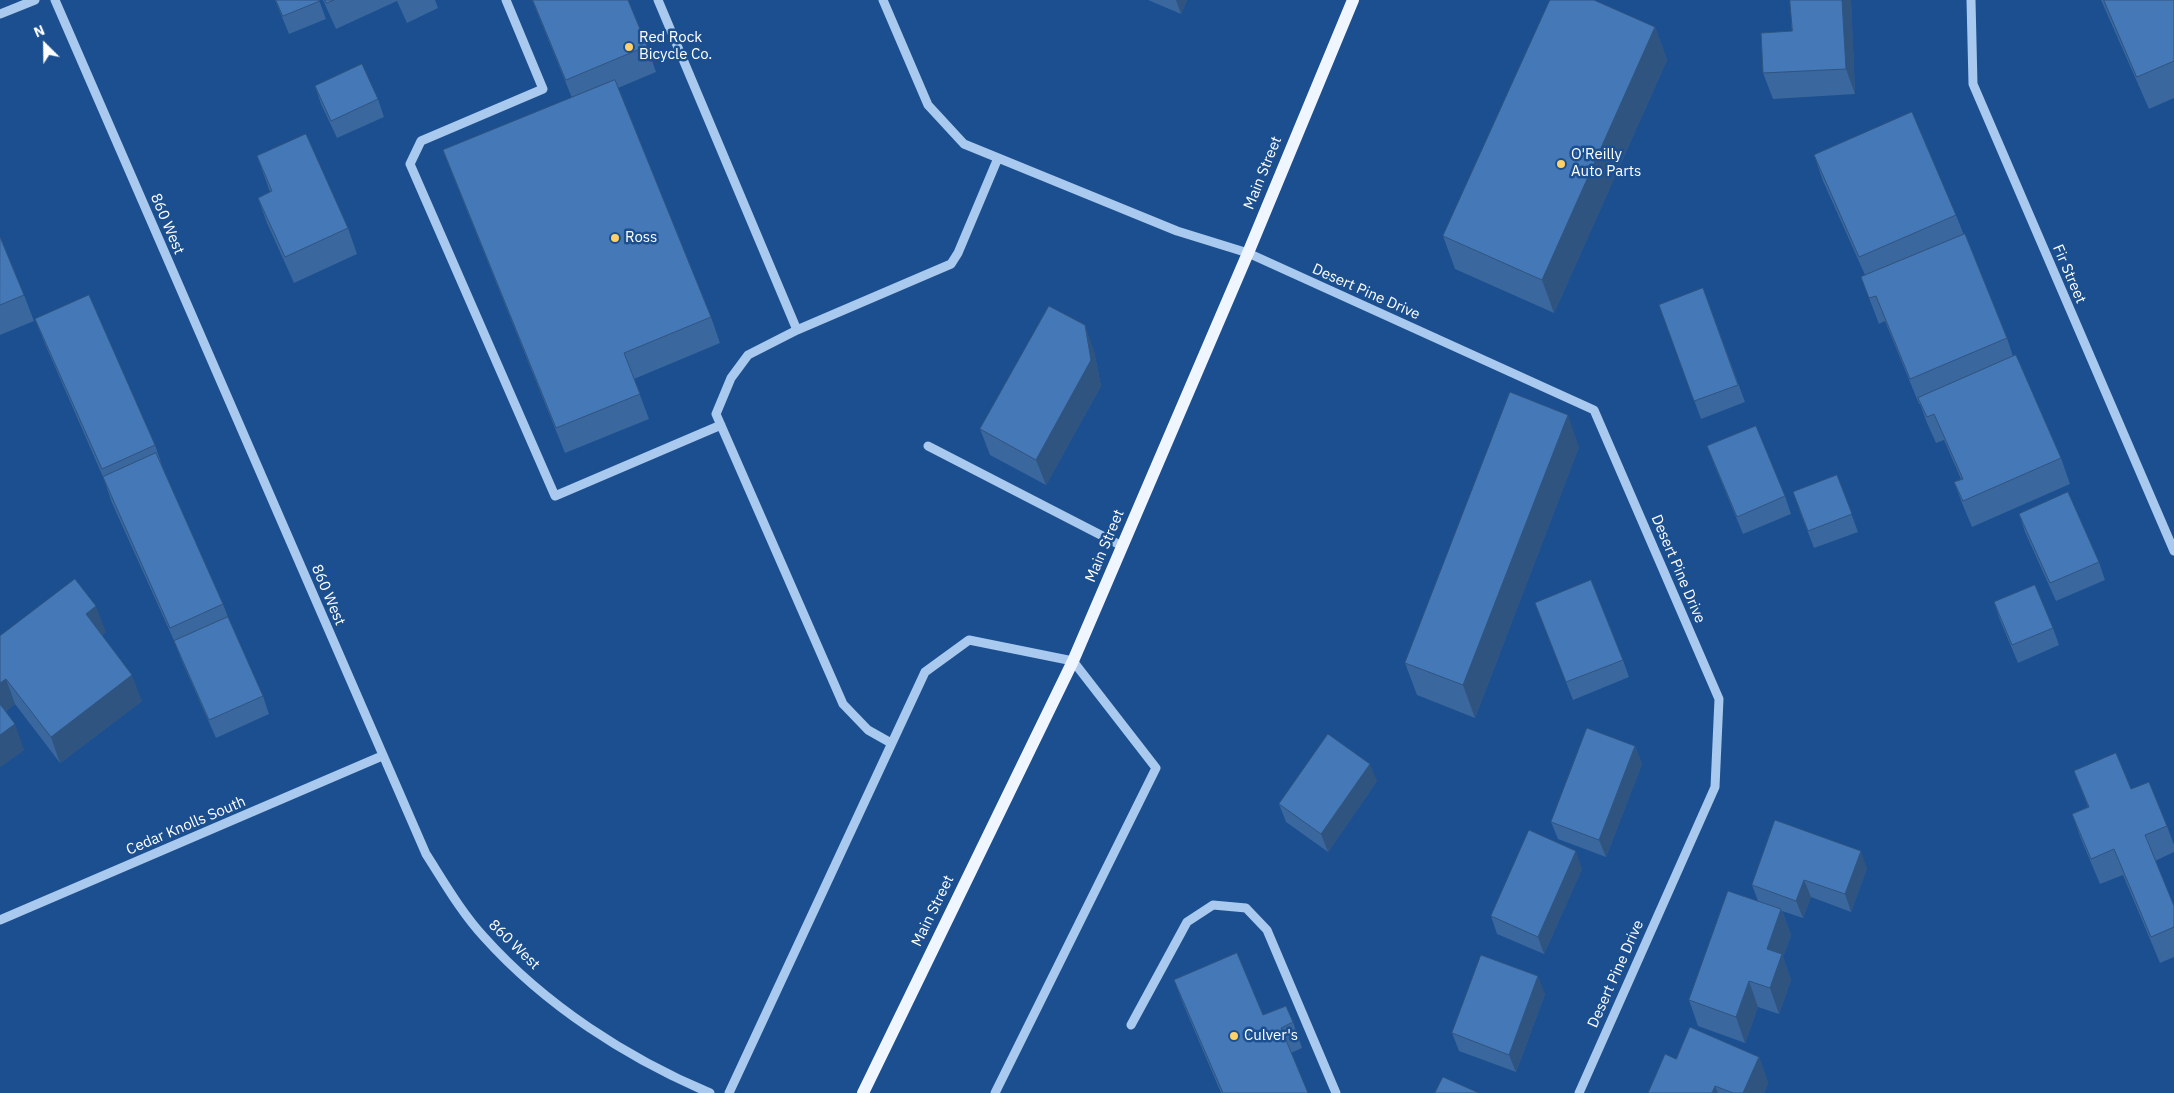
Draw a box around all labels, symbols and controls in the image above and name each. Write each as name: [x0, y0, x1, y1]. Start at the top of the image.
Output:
north arrow: [20, 20, 70, 70]
text: N: [31, 21, 47, 41]
place label: Red Rock Bicycle Co.: [639, 29, 712, 64]
marker: Red Rock Bicycle Co.: [623, 41, 635, 53]
street label: Main Street: [1240, 134, 1286, 212]
place label: O'Reilly Auto Parts: [1571, 146, 1641, 181]
marker: O'Reilly Auto Parts: [1555, 158, 1567, 170]
street label: 860 West: [146, 191, 188, 257]
place label: Ross: [625, 229, 657, 247]
marker: Ross: [609, 232, 621, 244]
street label: Fir Street: [2049, 242, 2089, 306]
street label: Desert Pine Drive: [1309, 260, 1423, 324]
street label: Main Street: [1082, 507, 1128, 585]
street label: Desert Pine Drive: [1647, 512, 1709, 626]
street label: 860 West: [307, 562, 349, 628]
street label: Cedar Knolls South: [124, 793, 248, 859]
street label: Main Street: [908, 872, 958, 950]
street label: 860 West: [485, 916, 543, 974]
street label: Desert Pine Drive: [1584, 917, 1648, 1031]
place label: Culver's: [1244, 1027, 1298, 1045]
marker: Culver's: [1228, 1030, 1240, 1042]

